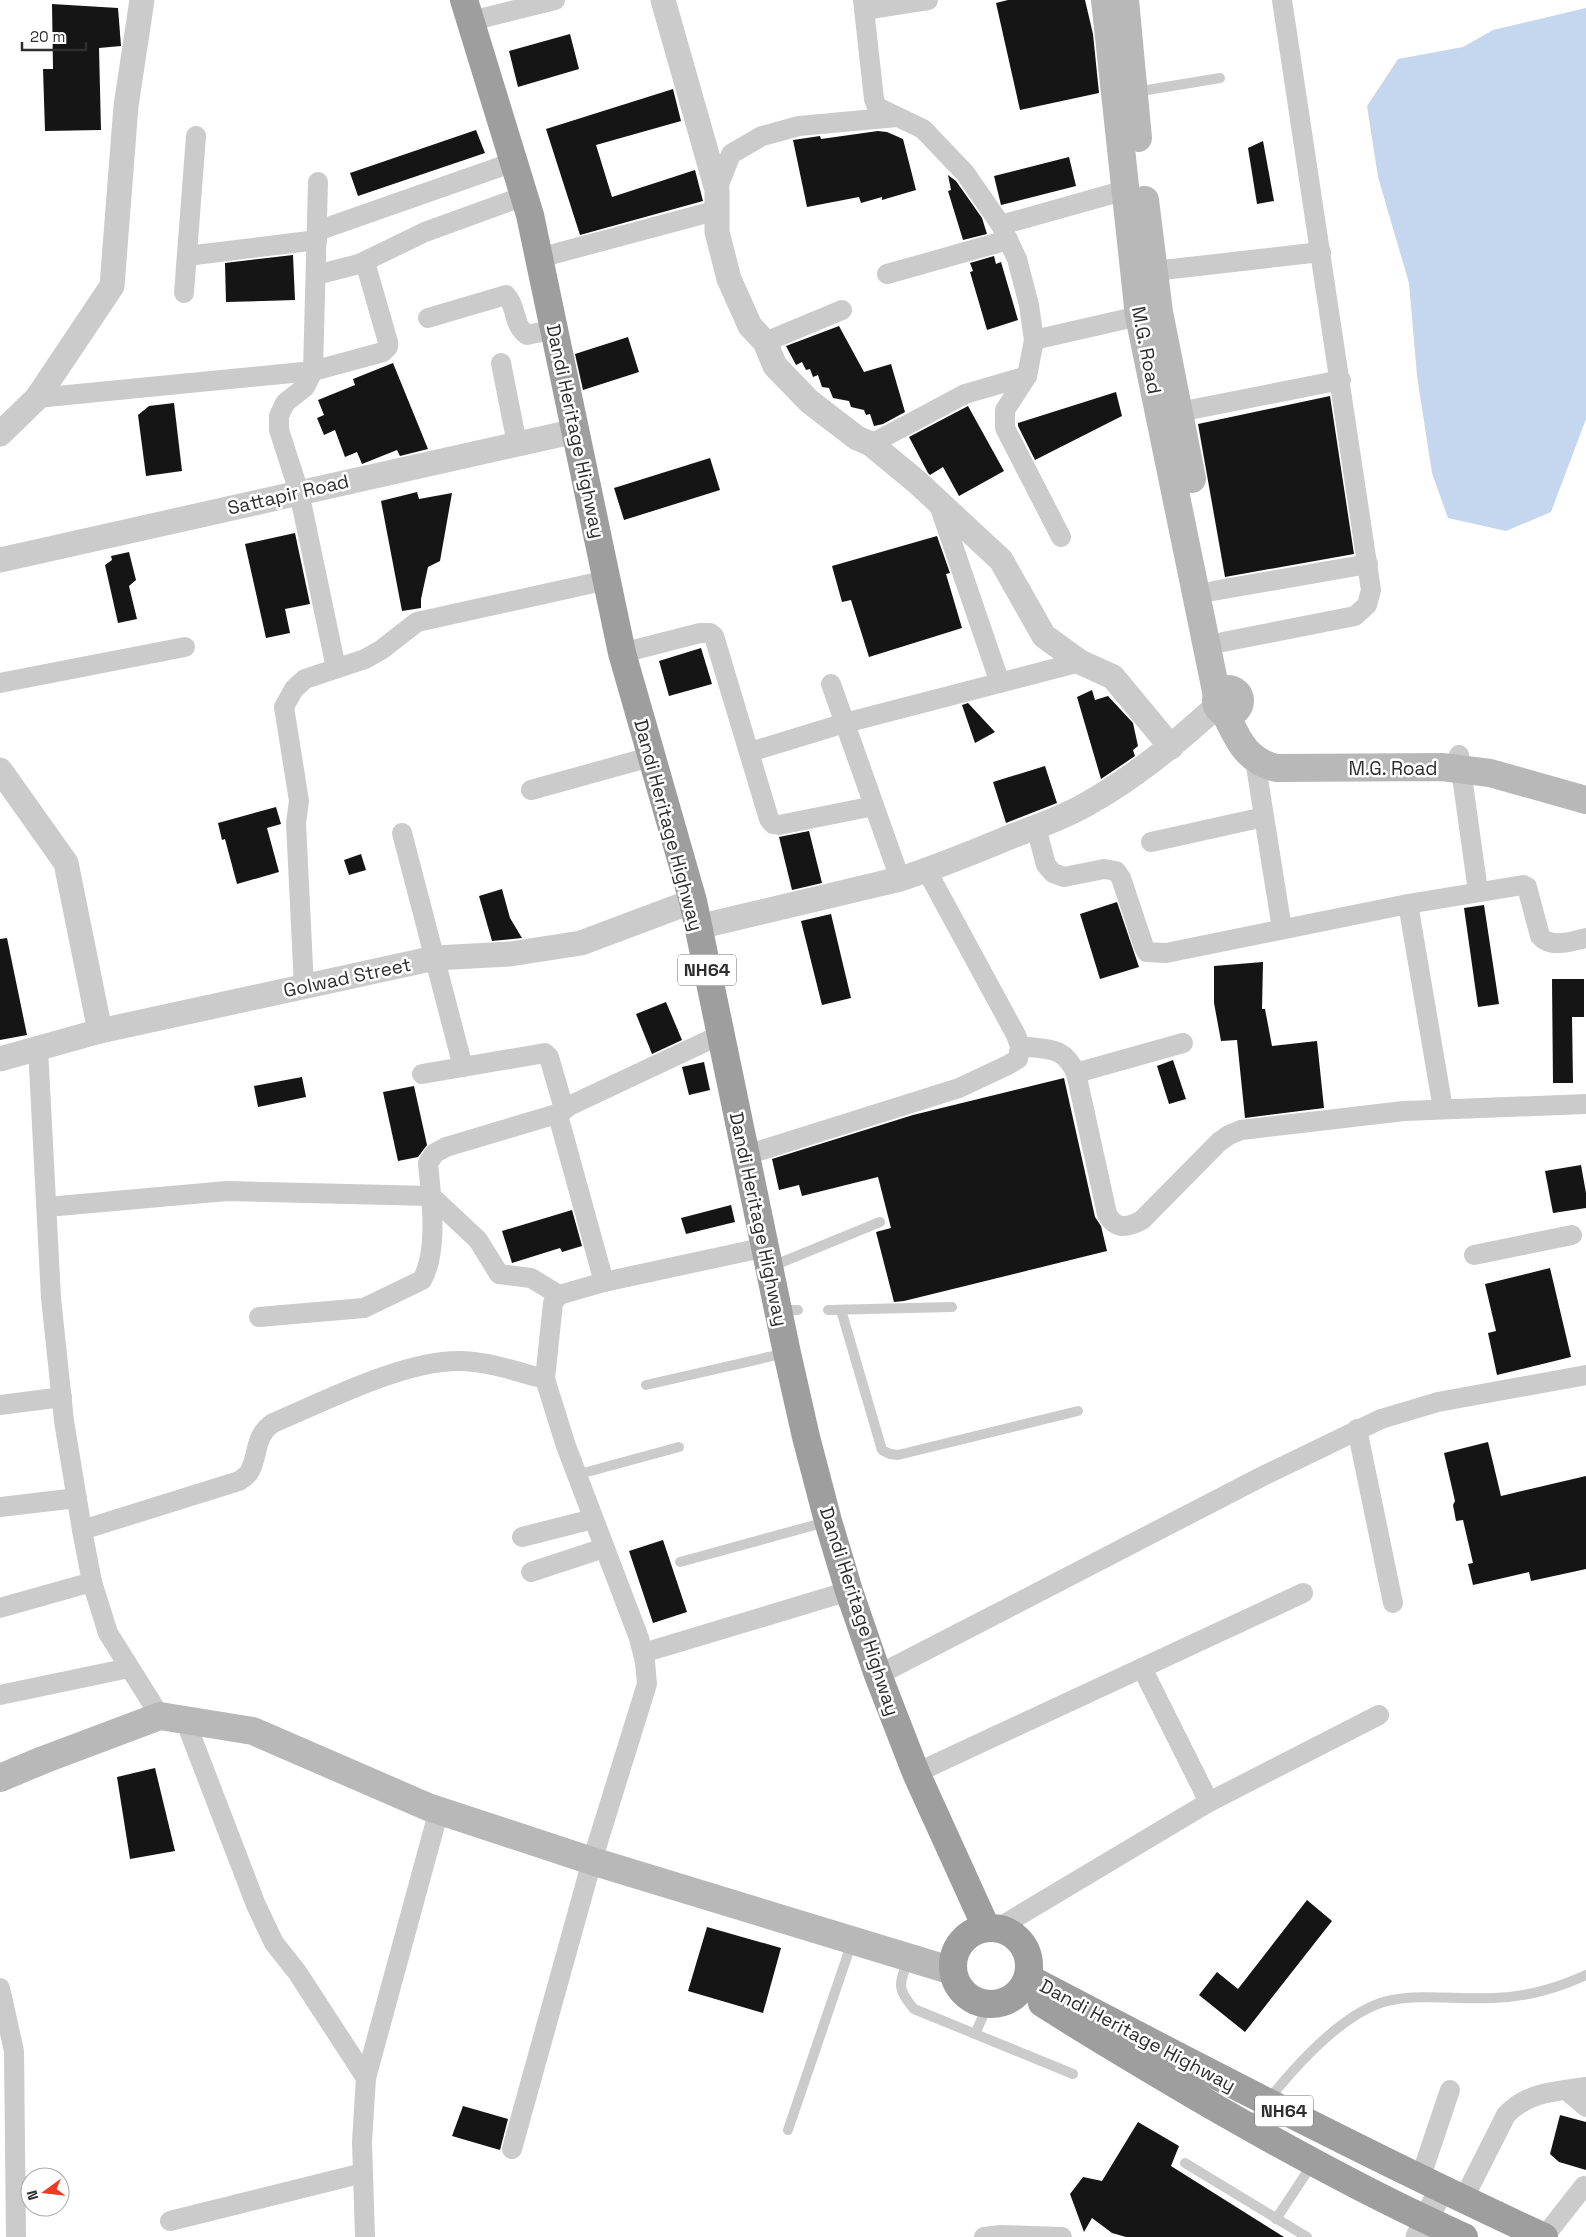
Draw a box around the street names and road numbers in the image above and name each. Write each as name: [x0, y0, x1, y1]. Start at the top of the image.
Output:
street label: M.G. Road: [1126, 304, 1167, 396]
street label: Dandi Heritage Highway: [541, 322, 610, 541]
street label: Sattapir Road: [225, 468, 351, 521]
street label: Dandi Heritage Highway: [628, 716, 709, 934]
street label: M.G. Road: [1348, 756, 1438, 781]
street label: Golwad Street: [281, 952, 413, 1003]
road number: NH64: [678, 954, 736, 986]
street label: Dandi Heritage Highway: [724, 1110, 793, 1329]
street label: Dandi Heritage Highway: [814, 1503, 905, 1719]
street label: Dandi Heritage Highway: [1035, 1973, 1240, 2098]
road number: NH64: [1255, 2096, 1313, 2126]

